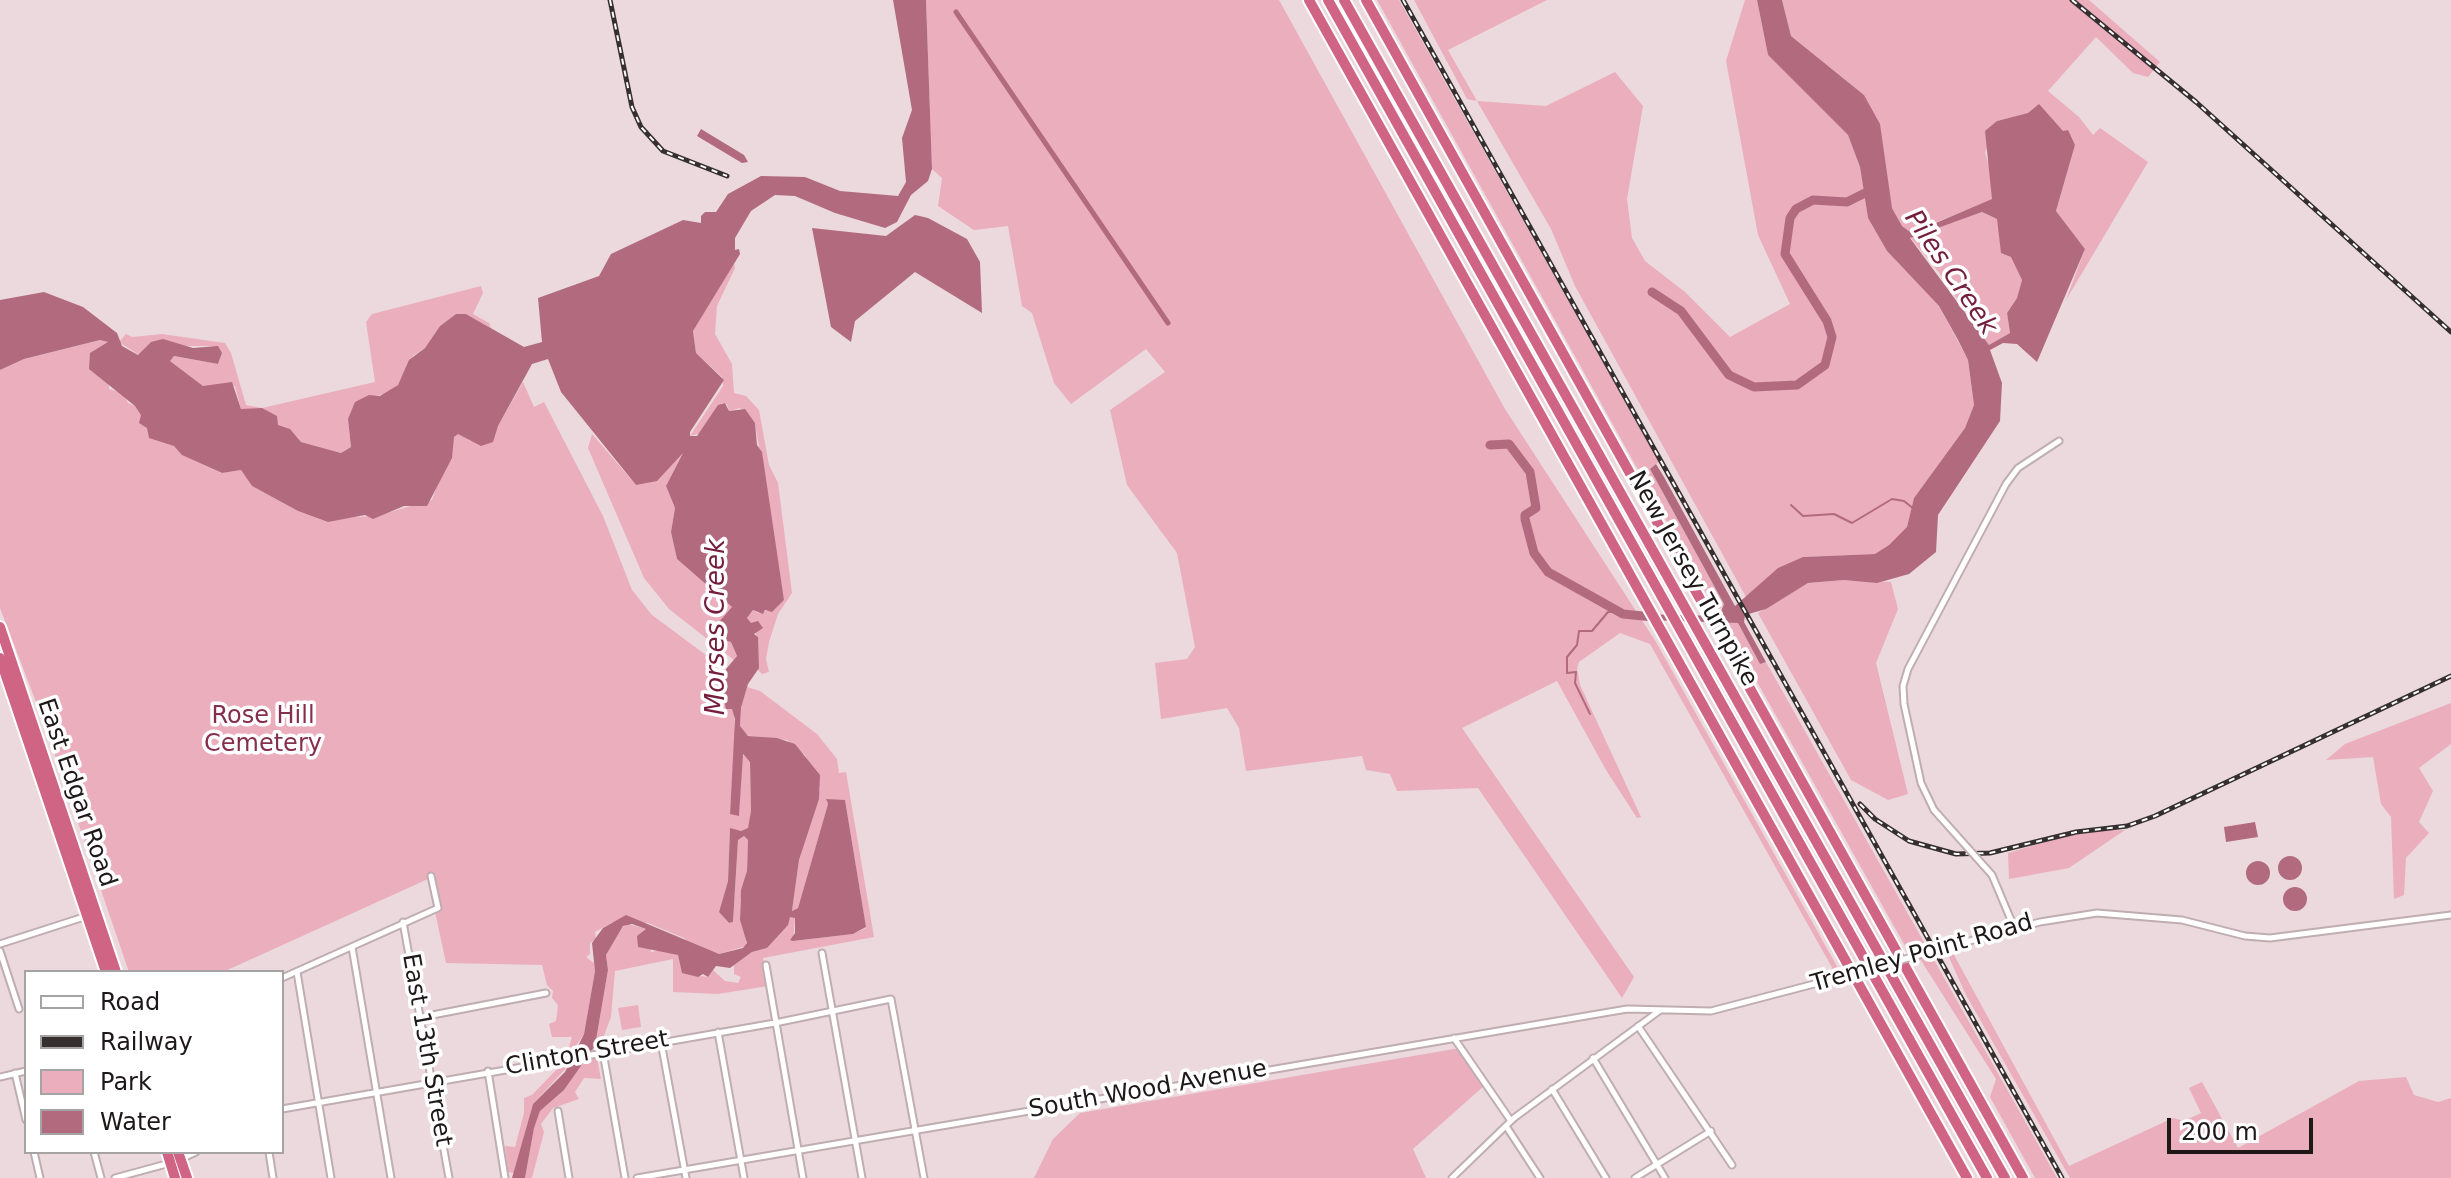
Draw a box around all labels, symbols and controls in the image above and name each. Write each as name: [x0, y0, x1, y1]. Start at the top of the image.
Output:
water label: Piles Creek: [1897, 205, 2003, 341]
street label: New Jersey Turnpike: [1621, 466, 1763, 692]
water label: Morses Creek: [701, 539, 733, 715]
street label: East Edgar Road: [30, 695, 122, 891]
park label: Rose Hill Cemetery: [204, 703, 322, 759]
street label: Tremley Point Road: [1808, 909, 2036, 999]
street label: East 13th Street: [395, 951, 457, 1149]
legend: [24, 970, 284, 1154]
text: Road: [100, 988, 160, 1016]
street label: Clinton Street: [503, 1025, 671, 1083]
text: Railway: [100, 1028, 193, 1056]
street label: South Wood Avenue: [1027, 1055, 1269, 1125]
text: Park: [100, 1068, 152, 1096]
scale bar: [2171, 1102, 2317, 1152]
text: Water: [100, 1108, 171, 1136]
text: 200 m: [2181, 1118, 2258, 1146]

